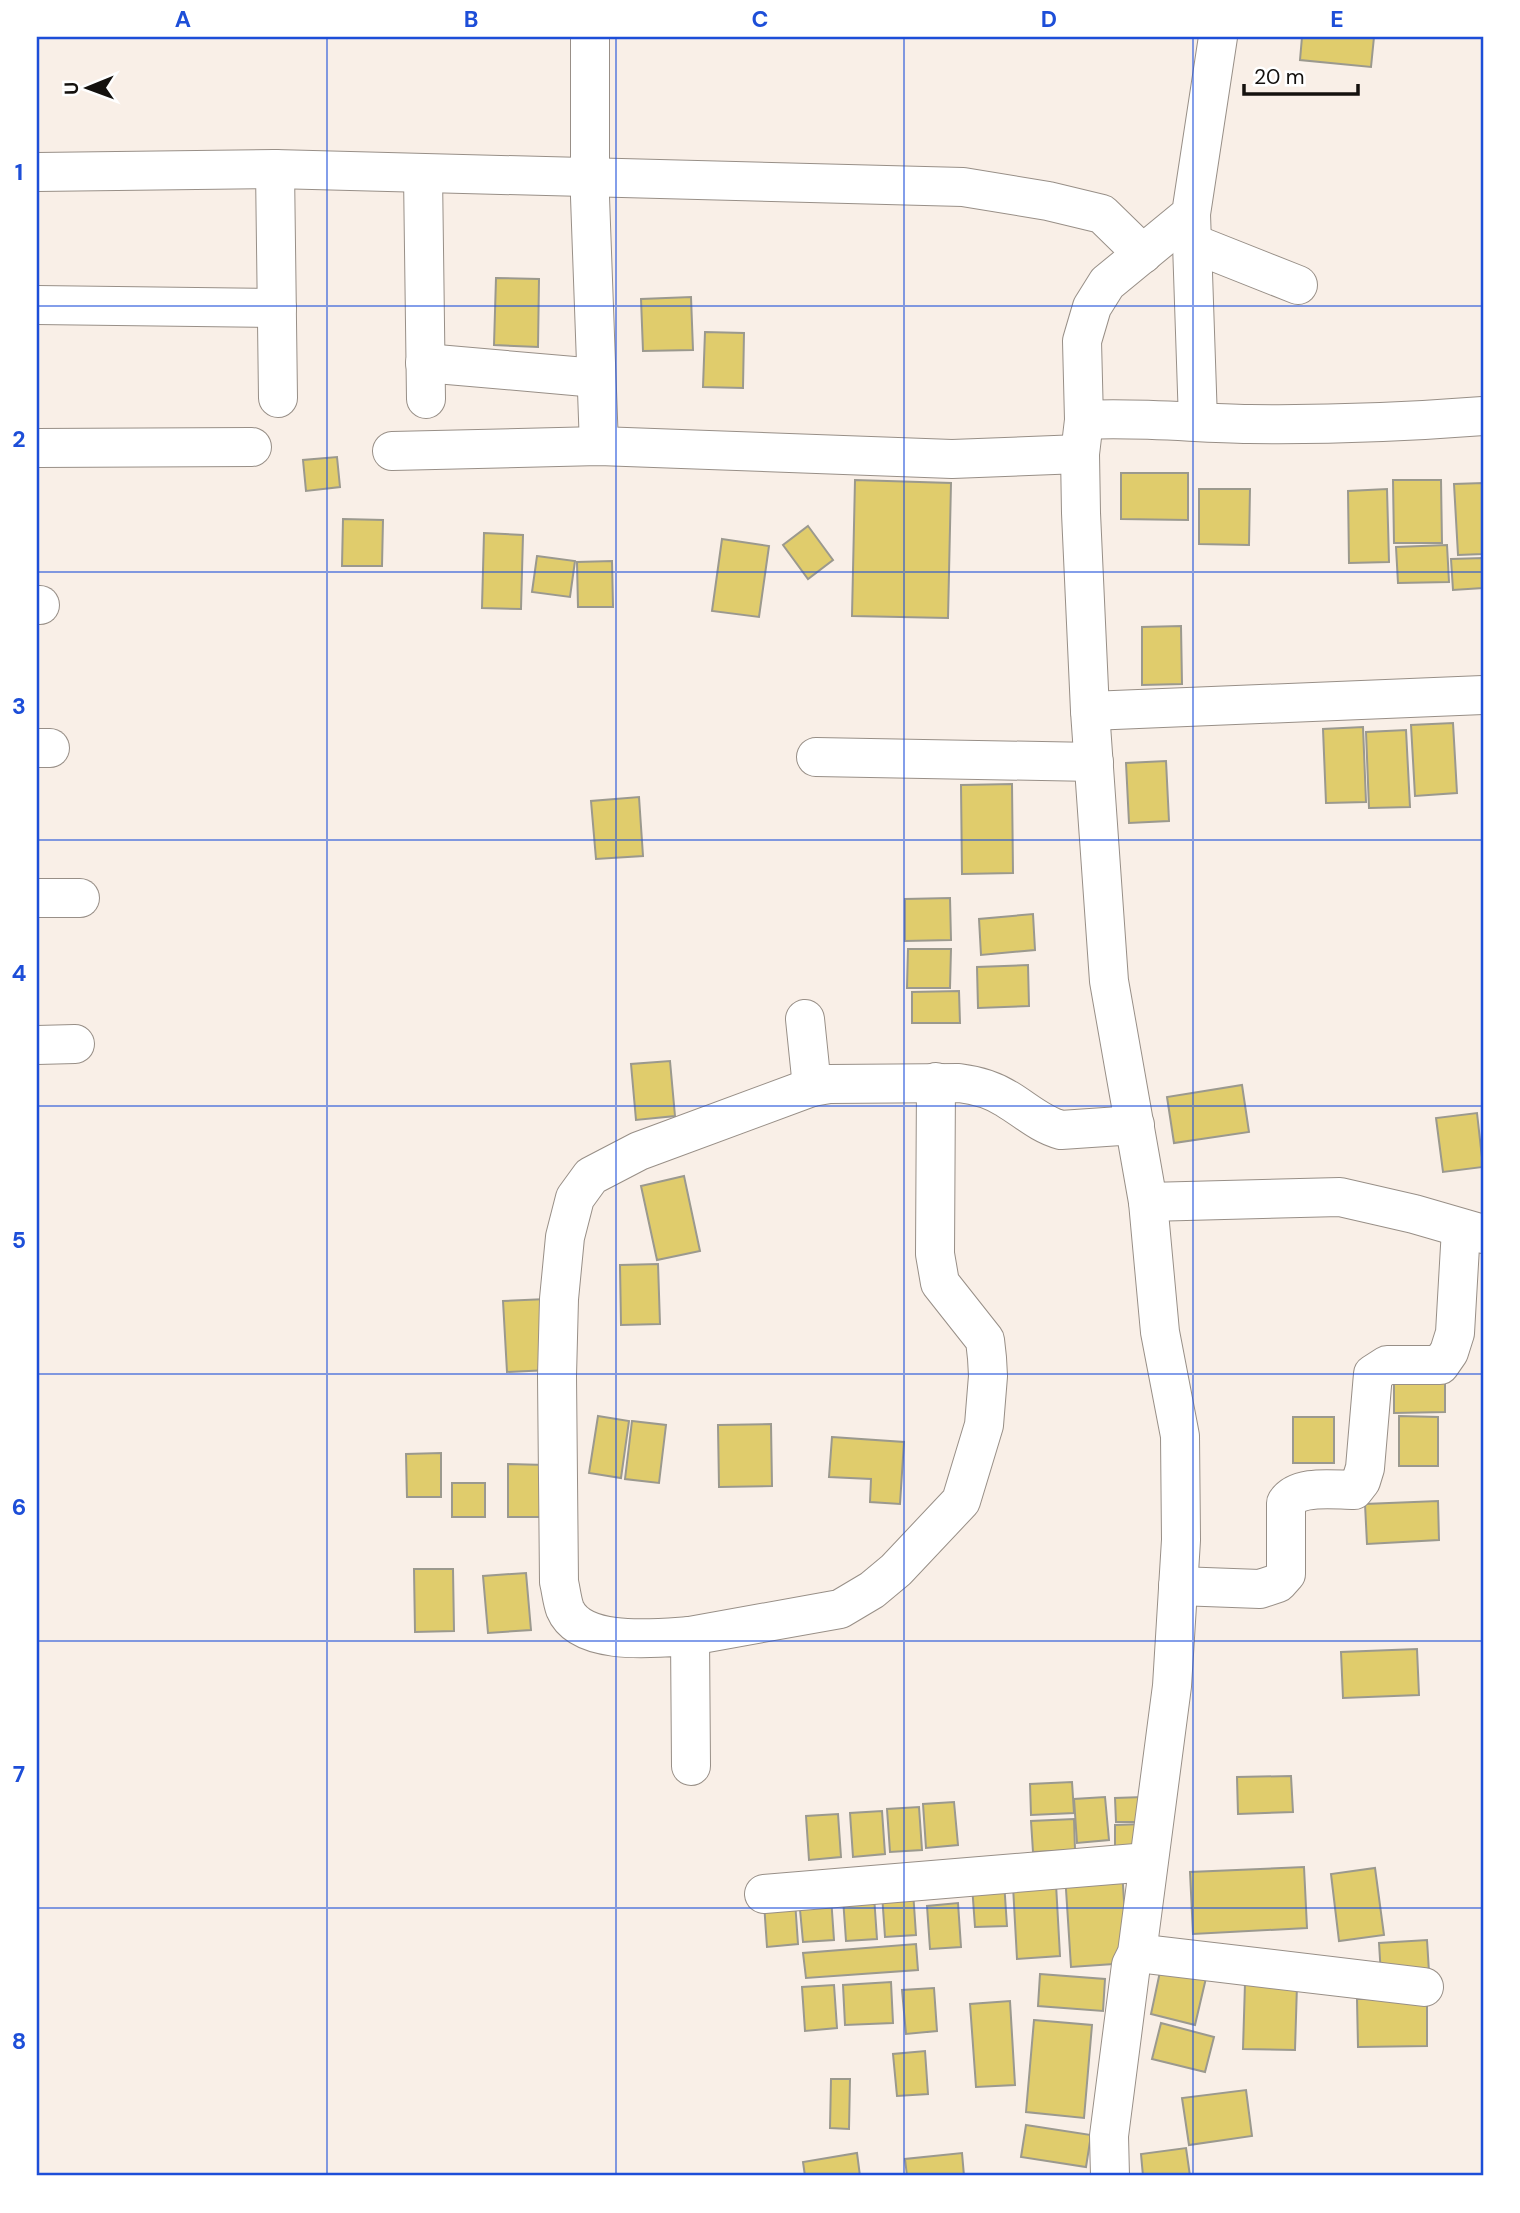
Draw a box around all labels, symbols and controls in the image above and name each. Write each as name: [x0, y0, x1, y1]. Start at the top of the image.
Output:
text: A: [175, 4, 191, 34]
text: B: [464, 4, 478, 34]
text: C: [752, 4, 768, 34]
text: D: [1041, 4, 1057, 34]
text: E: [1330, 4, 1344, 34]
north arrow: [52, 52, 122, 122]
scale bar: [1244, 52, 1357, 96]
text: 20 m: [1254, 63, 1305, 91]
text: U: [59, 82, 84, 95]
text: 1: [15, 157, 23, 187]
text: 2: [12, 424, 26, 454]
text: 3: [12, 691, 26, 721]
text: 4: [12, 958, 27, 988]
text: 5: [12, 1225, 26, 1255]
text: 6: [12, 1492, 26, 1522]
text: 7: [13, 1759, 25, 1789]
text: 8: [12, 2026, 26, 2056]

